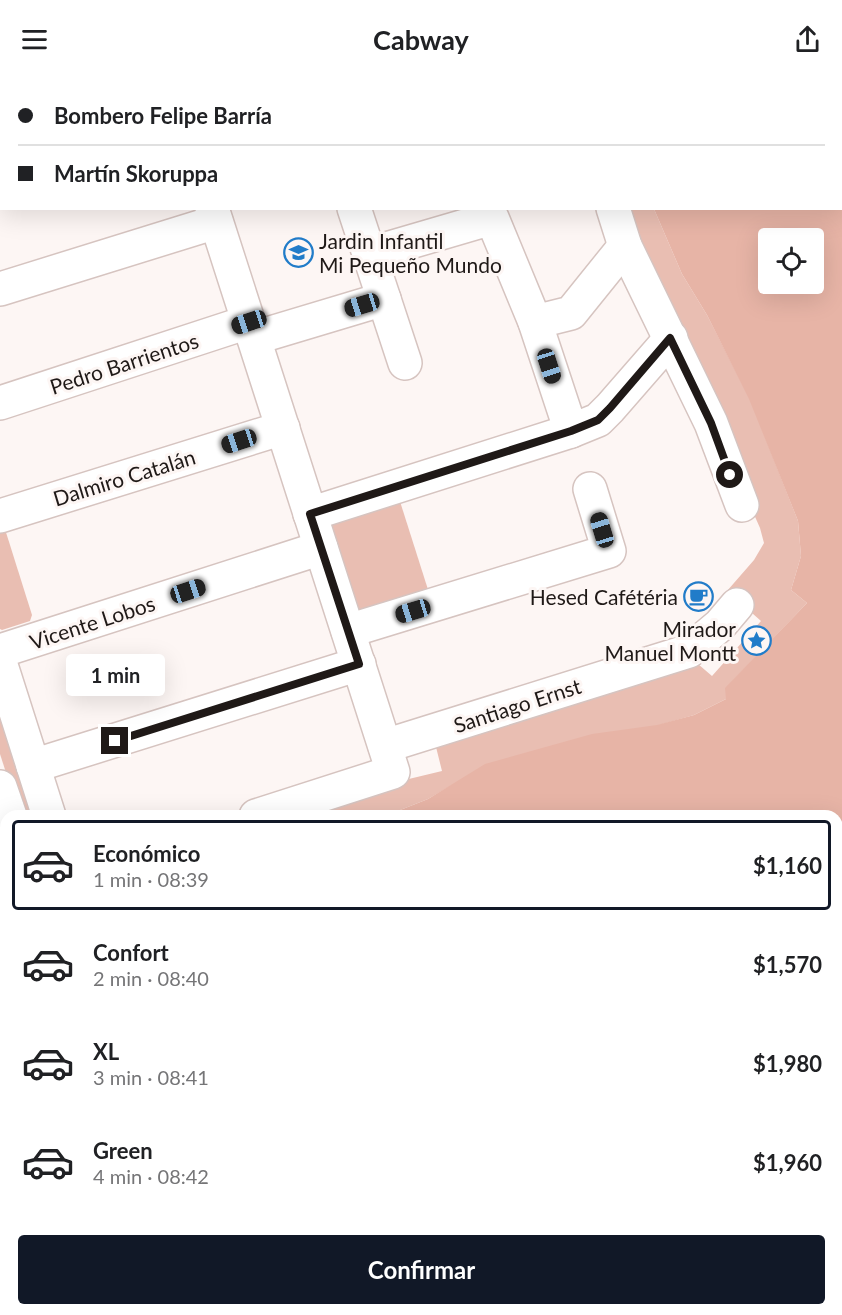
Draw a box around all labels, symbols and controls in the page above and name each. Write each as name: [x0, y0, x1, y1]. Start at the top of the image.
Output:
icon: menu: [18, 23, 51, 56]
text: Cabway: [373, 23, 469, 56]
icon: share: [791, 23, 824, 56]
text: Bombero Felipe Barría: [54, 102, 272, 129]
text: Martín Skoruppa: [54, 160, 218, 187]
place label: Jardin Infantil Mi Pequeño Mundo: [319, 228, 502, 277]
map controls: [758, 228, 824, 294]
button: locate: [758, 228, 824, 294]
school or university icon: Jardin Infantil Mi Pequeño Mundo: [282, 236, 314, 268]
car: [342, 291, 382, 319]
car: [229, 308, 269, 336]
street label: Pedro Barrientos: [47, 327, 201, 399]
car: [535, 346, 563, 386]
car: [219, 427, 259, 455]
street label: Dalmiro Catalán: [50, 444, 198, 510]
route start: [716, 461, 743, 488]
car: [588, 510, 616, 550]
car: [168, 577, 208, 605]
cafe icon: Hesed Cafétéria: [683, 580, 715, 612]
place label: Hesed Cafétéria: [530, 584, 678, 609]
street label: Vicente Lobos: [26, 590, 158, 654]
car: [393, 597, 433, 625]
place label: Mirador Manuel Montt: [605, 616, 737, 665]
place icon: Mirador Manuel Montt: [741, 624, 773, 656]
callout: 1 min: [66, 654, 164, 696]
text: 1 min: [91, 663, 140, 687]
street label: Santiago Ernst: [450, 672, 584, 737]
route end: [101, 727, 128, 754]
icon: car: [21, 838, 75, 892]
text: Económico: [93, 840, 200, 867]
text: $1,160: [753, 852, 822, 879]
text: 1 min · 08:39: [93, 867, 209, 891]
icon: car: [21, 937, 75, 991]
text: Confort: [93, 939, 169, 966]
text: $1,570: [753, 951, 822, 978]
text: 2 min · 08:40: [93, 966, 209, 990]
icon: car: [21, 1036, 75, 1090]
text: XL: [93, 1038, 119, 1065]
text: $1,980: [753, 1050, 822, 1077]
text: 3 min · 08:41: [93, 1065, 209, 1089]
icon: car: [21, 1135, 75, 1189]
text: Green: [93, 1137, 153, 1164]
text: $1,960: [753, 1149, 822, 1176]
text: 4 min · 08:42: [93, 1164, 209, 1188]
button: Confirmar: [18, 1235, 825, 1304]

